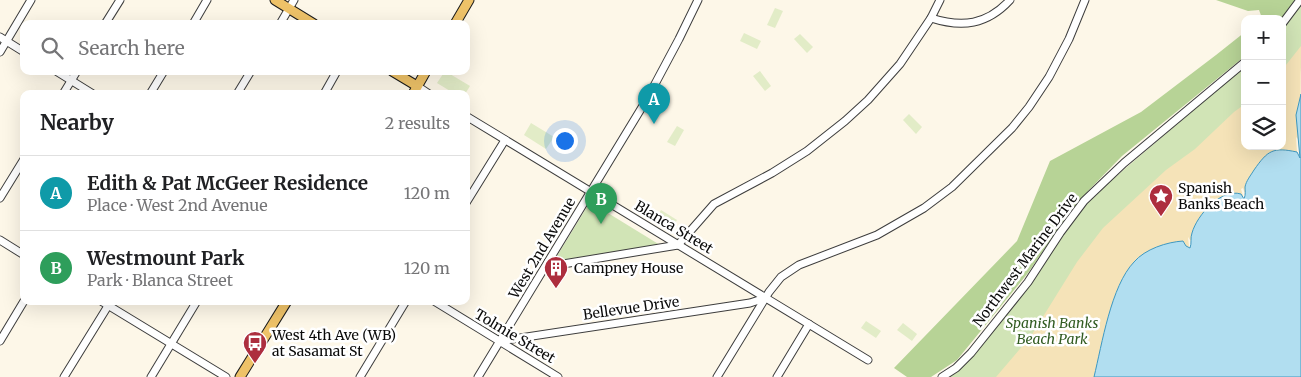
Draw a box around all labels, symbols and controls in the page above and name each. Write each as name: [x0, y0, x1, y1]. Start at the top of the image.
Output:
map controls: [1241, 15, 1286, 150]
button: +: [1241, 15, 1286, 60]
search box: [20, 20, 470, 75]
icon: search: [38, 34, 66, 62]
text: Search here: [78, 36, 185, 60]
button: −: [1241, 60, 1286, 105]
pin: A: [638, 83, 670, 124]
button: layers: [1241, 105, 1286, 150]
text: Nearby: [40, 109, 114, 136]
text: 2 results: [385, 113, 450, 133]
your location: [552, 128, 578, 154]
text: Edith & Pat McGeer Residence: [87, 171, 368, 195]
place label: Spanish Banks Beach: [1178, 179, 1264, 213]
text: A: [50, 183, 62, 203]
text: 120 m: [404, 183, 450, 203]
pin: B: [585, 183, 617, 224]
place icon: Spanish Banks Beach: [1148, 183, 1174, 217]
street label: Northwest Marine Drive: [969, 190, 1081, 330]
street label: West 2nd Avenue: [504, 194, 579, 303]
text: Place · West 2nd Avenue: [87, 195, 268, 215]
street label: Blanca Street: [632, 197, 717, 258]
text: Westmount Park: [87, 246, 244, 270]
building icon: Campney House: [543, 255, 569, 289]
text: B: [50, 258, 62, 278]
text: 120 m: [404, 258, 450, 278]
place label: Campney House: [574, 259, 683, 277]
text: Park · Blanca Street: [87, 270, 233, 290]
street label: Bellevue Drive: [582, 292, 680, 324]
street label: Tolmie Street: [471, 305, 559, 367]
park label: Spanish Banks Beach Park: [1006, 314, 1098, 348]
place label: West 4th Ave (WB) at Sasamat St: [271, 326, 396, 360]
bus stop icon: West 4th Ave (WB) at Sasamat St: [242, 330, 268, 364]

